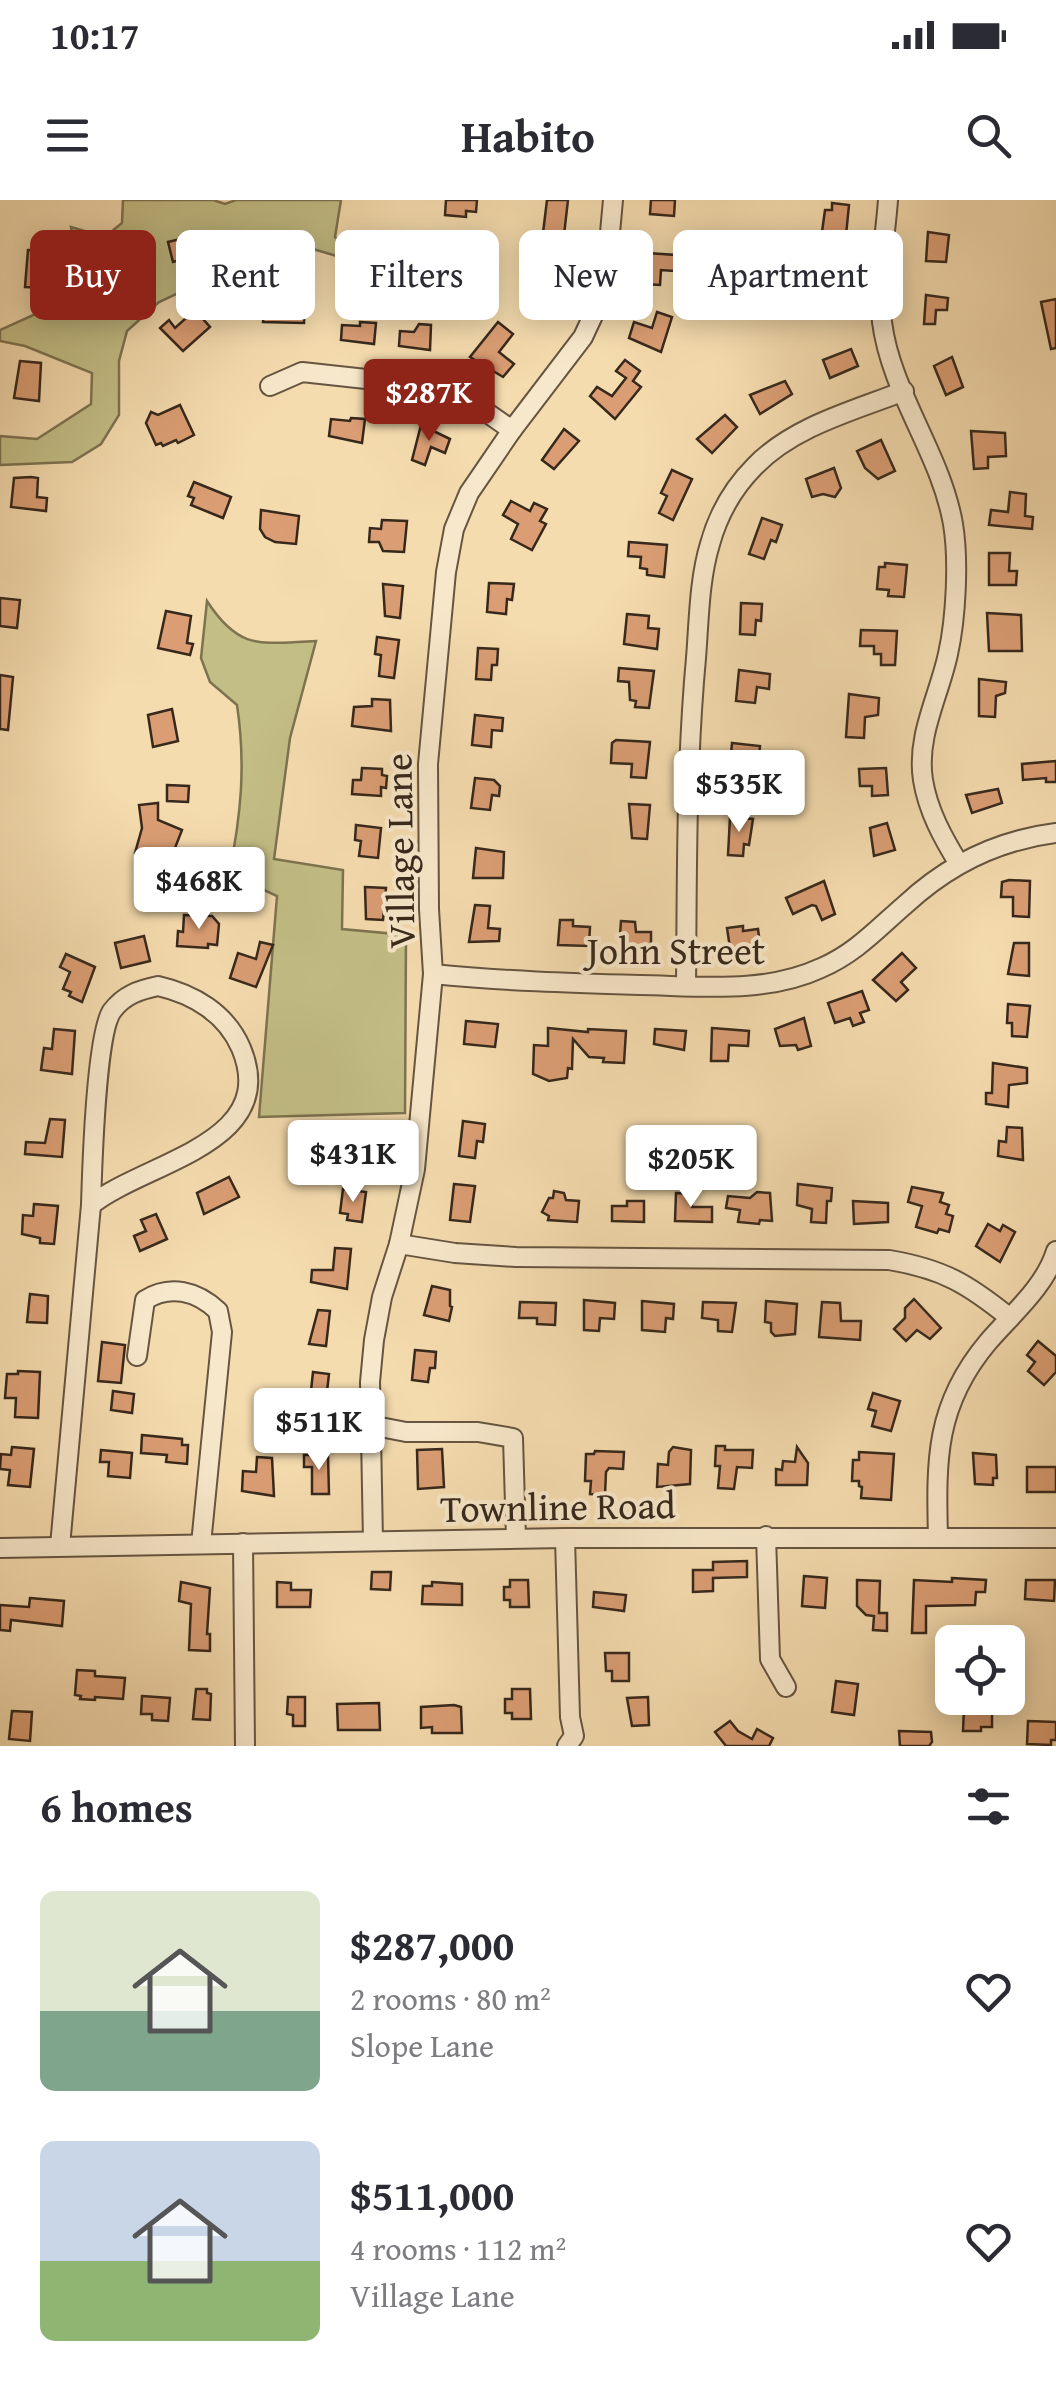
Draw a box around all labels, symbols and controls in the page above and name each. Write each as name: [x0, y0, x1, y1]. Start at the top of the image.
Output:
text: 10:17: [50, 7, 140, 63]
text: Habito: [461, 103, 595, 168]
icon: menu: [40, 108, 95, 163]
icon: search: [961, 108, 1016, 163]
chip: Buy: [30, 230, 156, 320]
chip: Rent: [176, 230, 315, 320]
chip: Filters: [335, 230, 499, 320]
chip: New: [519, 230, 653, 320]
chip: Apartment: [673, 230, 903, 320]
pin: $287K: [359, 359, 499, 444]
text: $287K: [386, 368, 472, 415]
pin: $535K: [669, 750, 809, 835]
street label: Village Lane: [369, 753, 429, 949]
text: $535K: [696, 759, 782, 806]
pin: $468K: [129, 847, 269, 932]
text: $468K: [156, 856, 242, 903]
street label: John Street: [583, 922, 765, 978]
pin: $431K: [283, 1120, 423, 1205]
pin: $205K: [621, 1125, 761, 1210]
text: $431K: [310, 1129, 396, 1176]
text: $205K: [648, 1134, 734, 1181]
pin: $511K: [249, 1388, 389, 1473]
text: $511K: [276, 1397, 362, 1444]
street label: Townline Road: [440, 1476, 677, 1536]
map controls: [935, 1625, 1025, 1715]
button: locate: [935, 1625, 1025, 1715]
text: 6 homes: [40, 1776, 193, 1837]
icon: filters: [961, 1779, 1016, 1834]
text: $287,000: [350, 1914, 514, 1975]
icon: home: [120, 1931, 240, 2051]
icon: heart: [961, 1964, 1016, 2019]
text: 2 rooms · 80 m²: [350, 1975, 551, 2022]
text: Slope Lane: [350, 2022, 494, 2069]
text: $511,000: [350, 2164, 514, 2225]
icon: home: [120, 2181, 240, 2301]
icon: heart: [961, 2214, 1016, 2269]
text: 4 rooms · 112 m²: [350, 2225, 566, 2272]
text: Village Lane: [350, 2272, 515, 2319]

